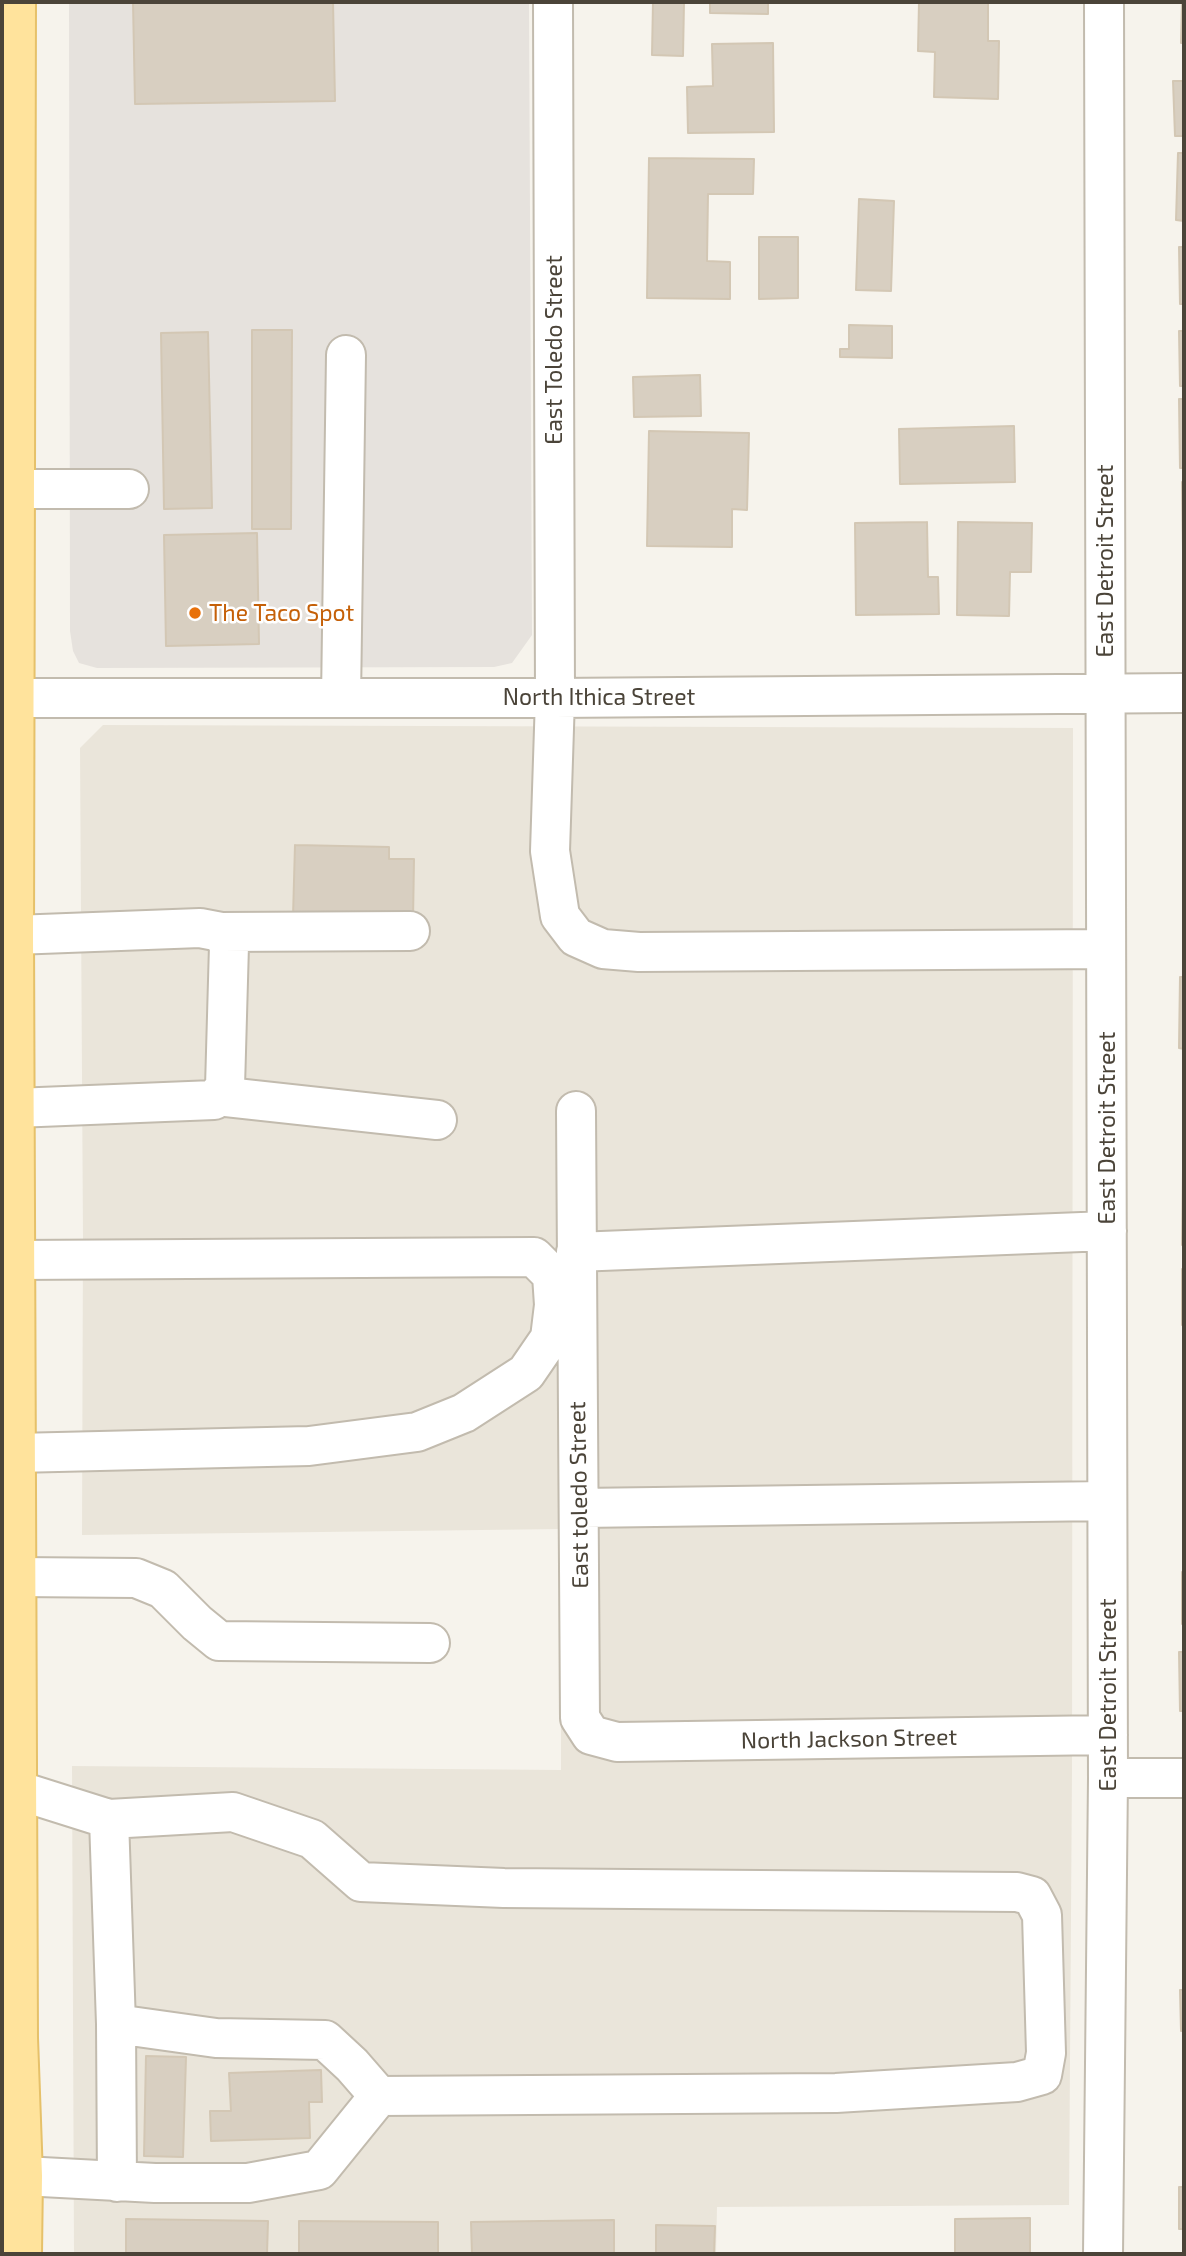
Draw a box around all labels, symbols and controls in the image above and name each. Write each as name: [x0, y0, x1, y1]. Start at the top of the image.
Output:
street label: East Toledo Street: [540, 255, 568, 445]
street label: East Detroit Street: [1091, 465, 1119, 657]
place label: The Taco Spot: [209, 599, 354, 627]
marker: The Taco Spot: [187, 605, 203, 621]
street label: North Ithica Street: [503, 683, 695, 711]
street label: East Detroit Street: [1093, 1032, 1121, 1224]
street label: East toledo Street: [564, 1401, 594, 1589]
street label: East Detroit Street: [1094, 1599, 1122, 1791]
street label: North Jackson Street: [741, 1723, 957, 1755]

